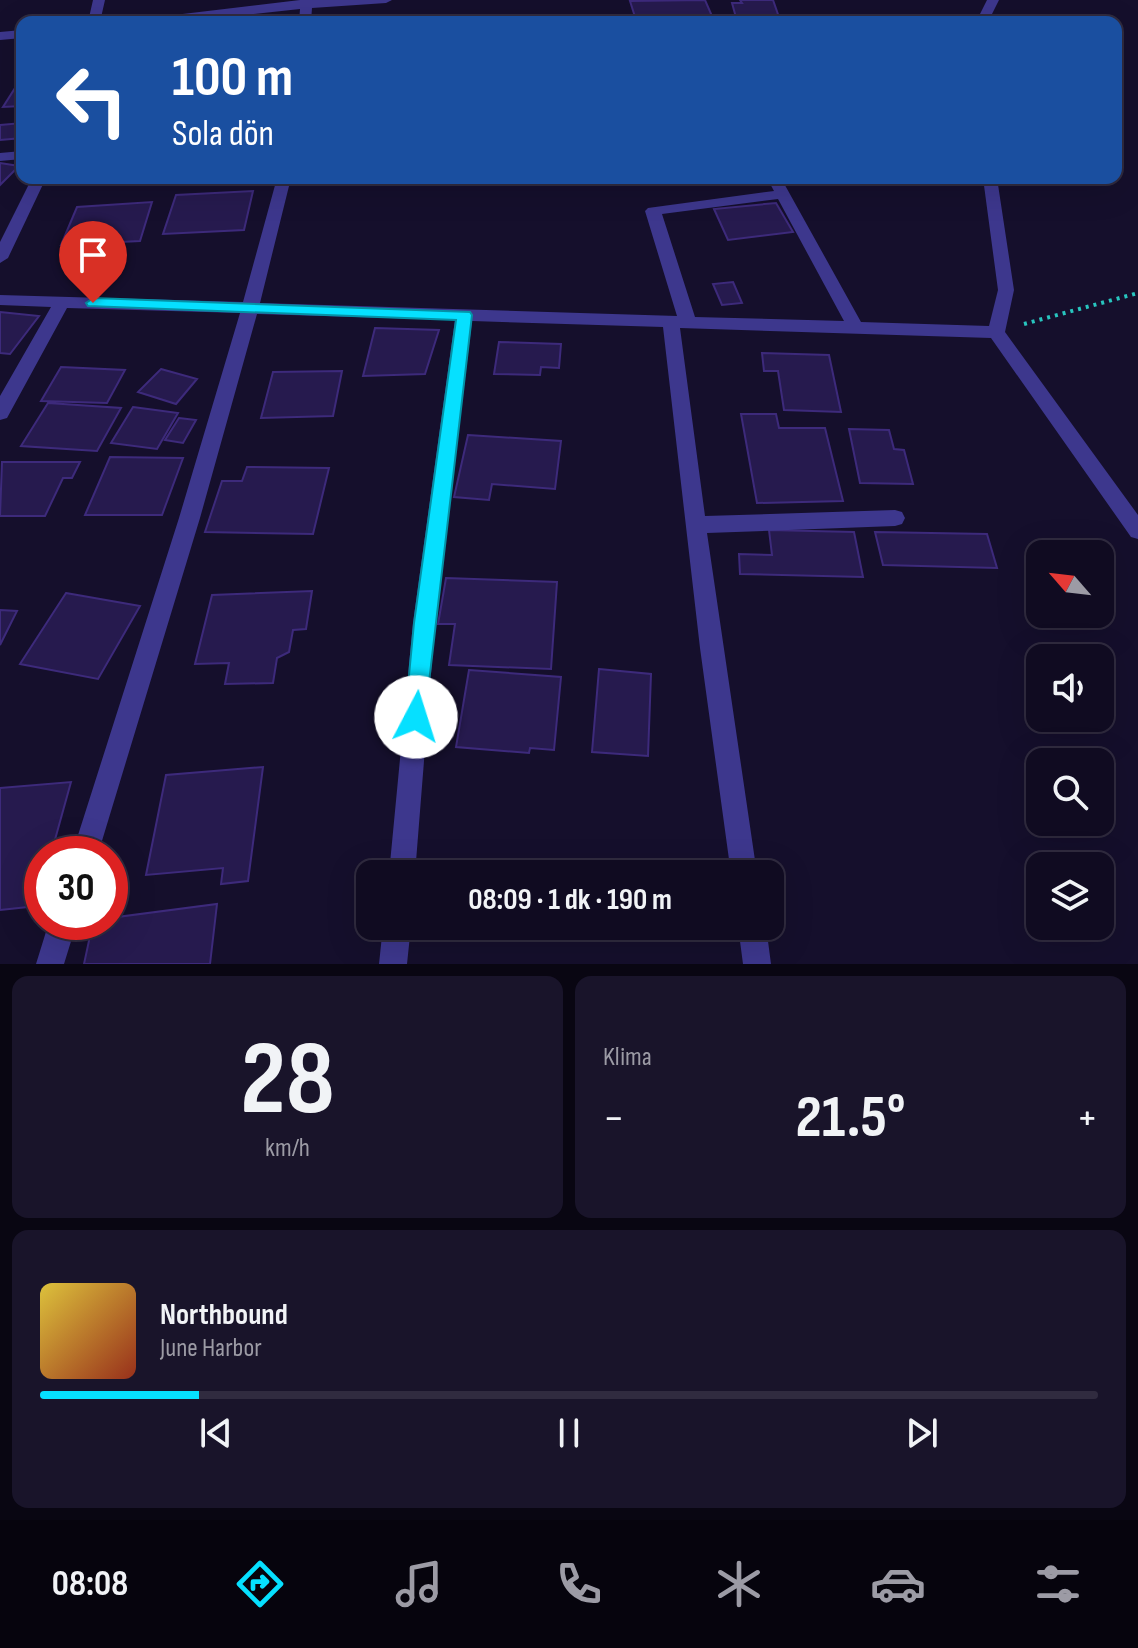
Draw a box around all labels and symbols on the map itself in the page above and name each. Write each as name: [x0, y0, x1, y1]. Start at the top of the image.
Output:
pin: [59, 221, 127, 303]
north arrow: [1026, 540, 1114, 628]
position arrow: [374, 675, 458, 759]
speed limit sign: 30: [24, 836, 128, 940]

